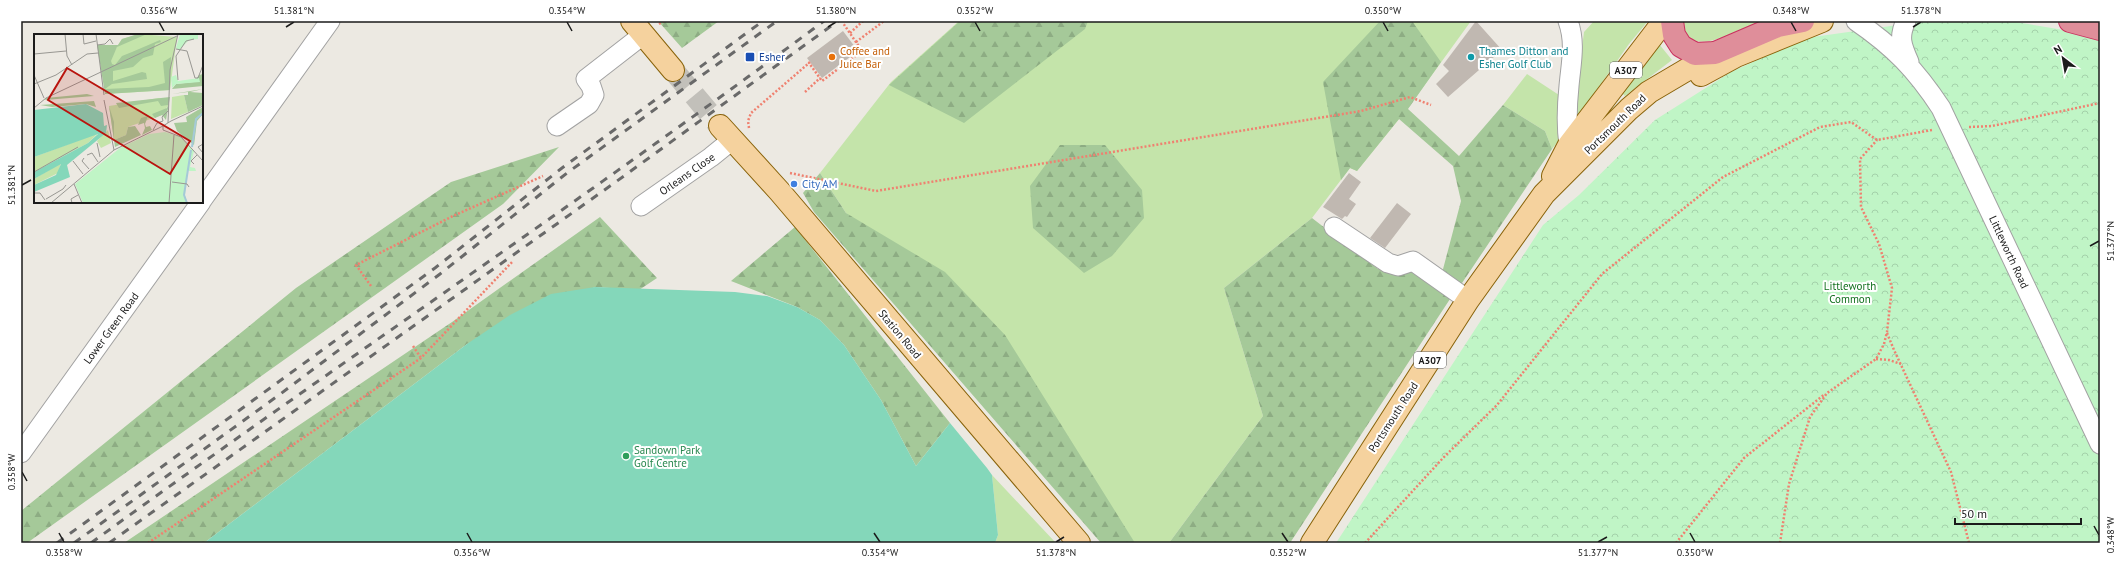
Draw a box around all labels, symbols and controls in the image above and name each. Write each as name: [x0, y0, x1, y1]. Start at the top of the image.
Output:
text: 0.356°W: [141, 4, 178, 17]
text: 51.381°N: [274, 4, 314, 17]
text: 0.354°W: [549, 4, 586, 17]
text: 51.380°N: [816, 4, 856, 17]
text: 0.352°W: [957, 4, 994, 17]
text: 0.350°W: [1365, 4, 1402, 17]
text: 0.348°W: [1773, 4, 1810, 17]
text: 51.378°N: [1901, 4, 1941, 17]
inset map: [34, 34, 203, 203]
north arrow: [2043, 38, 2083, 78]
text: N: [2051, 42, 2065, 57]
place label: Coffee and Juice Bar: [839, 44, 890, 71]
place label: Thames Ditton and Esher Golf Club: [1479, 44, 1568, 71]
place label: Esher: [759, 50, 785, 64]
marker: Esher: [744, 51, 756, 63]
marker: Coffee and Juice Bar: [827, 52, 837, 62]
marker: Thames Ditton and Esher Golf Club: [1466, 52, 1476, 62]
road number: A307: [1610, 62, 1642, 78]
street label: Portsmouth Road: [1581, 91, 1649, 157]
street label: Orleans Close: [656, 149, 718, 198]
text: 51.381°N: [5, 165, 18, 205]
place label: City AM: [802, 177, 837, 191]
marker: City AM: [789, 179, 799, 189]
street label: Littleworth Road: [1986, 213, 2032, 291]
text: 51.377°N: [2104, 221, 2117, 261]
park label: Littleworth Common: [1824, 279, 1876, 306]
street label: Lower Green Road: [80, 290, 142, 366]
street label: Station Road: [875, 307, 925, 361]
road number: A307: [1414, 352, 1446, 368]
street label: Portsmouth Road: [1365, 379, 1421, 455]
place label: Sandown Park Golf Centre: [634, 443, 701, 470]
marker: Sandown Park Golf Centre: [621, 451, 631, 461]
text: 0.358°W: [5, 453, 18, 490]
scale bar: [1955, 500, 2081, 526]
text: 50 m: [1961, 506, 1987, 521]
text: 0.348°W: [2104, 516, 2117, 553]
text: 0.358°W: [46, 546, 83, 559]
text: 0.356°W: [454, 546, 491, 559]
text: 0.354°W: [862, 546, 899, 559]
text: 51.378°N: [1036, 546, 1076, 559]
text: 0.352°W: [1270, 546, 1307, 559]
text: 51.377°N: [1578, 546, 1618, 559]
text: 0.350°W: [1677, 546, 1714, 559]

